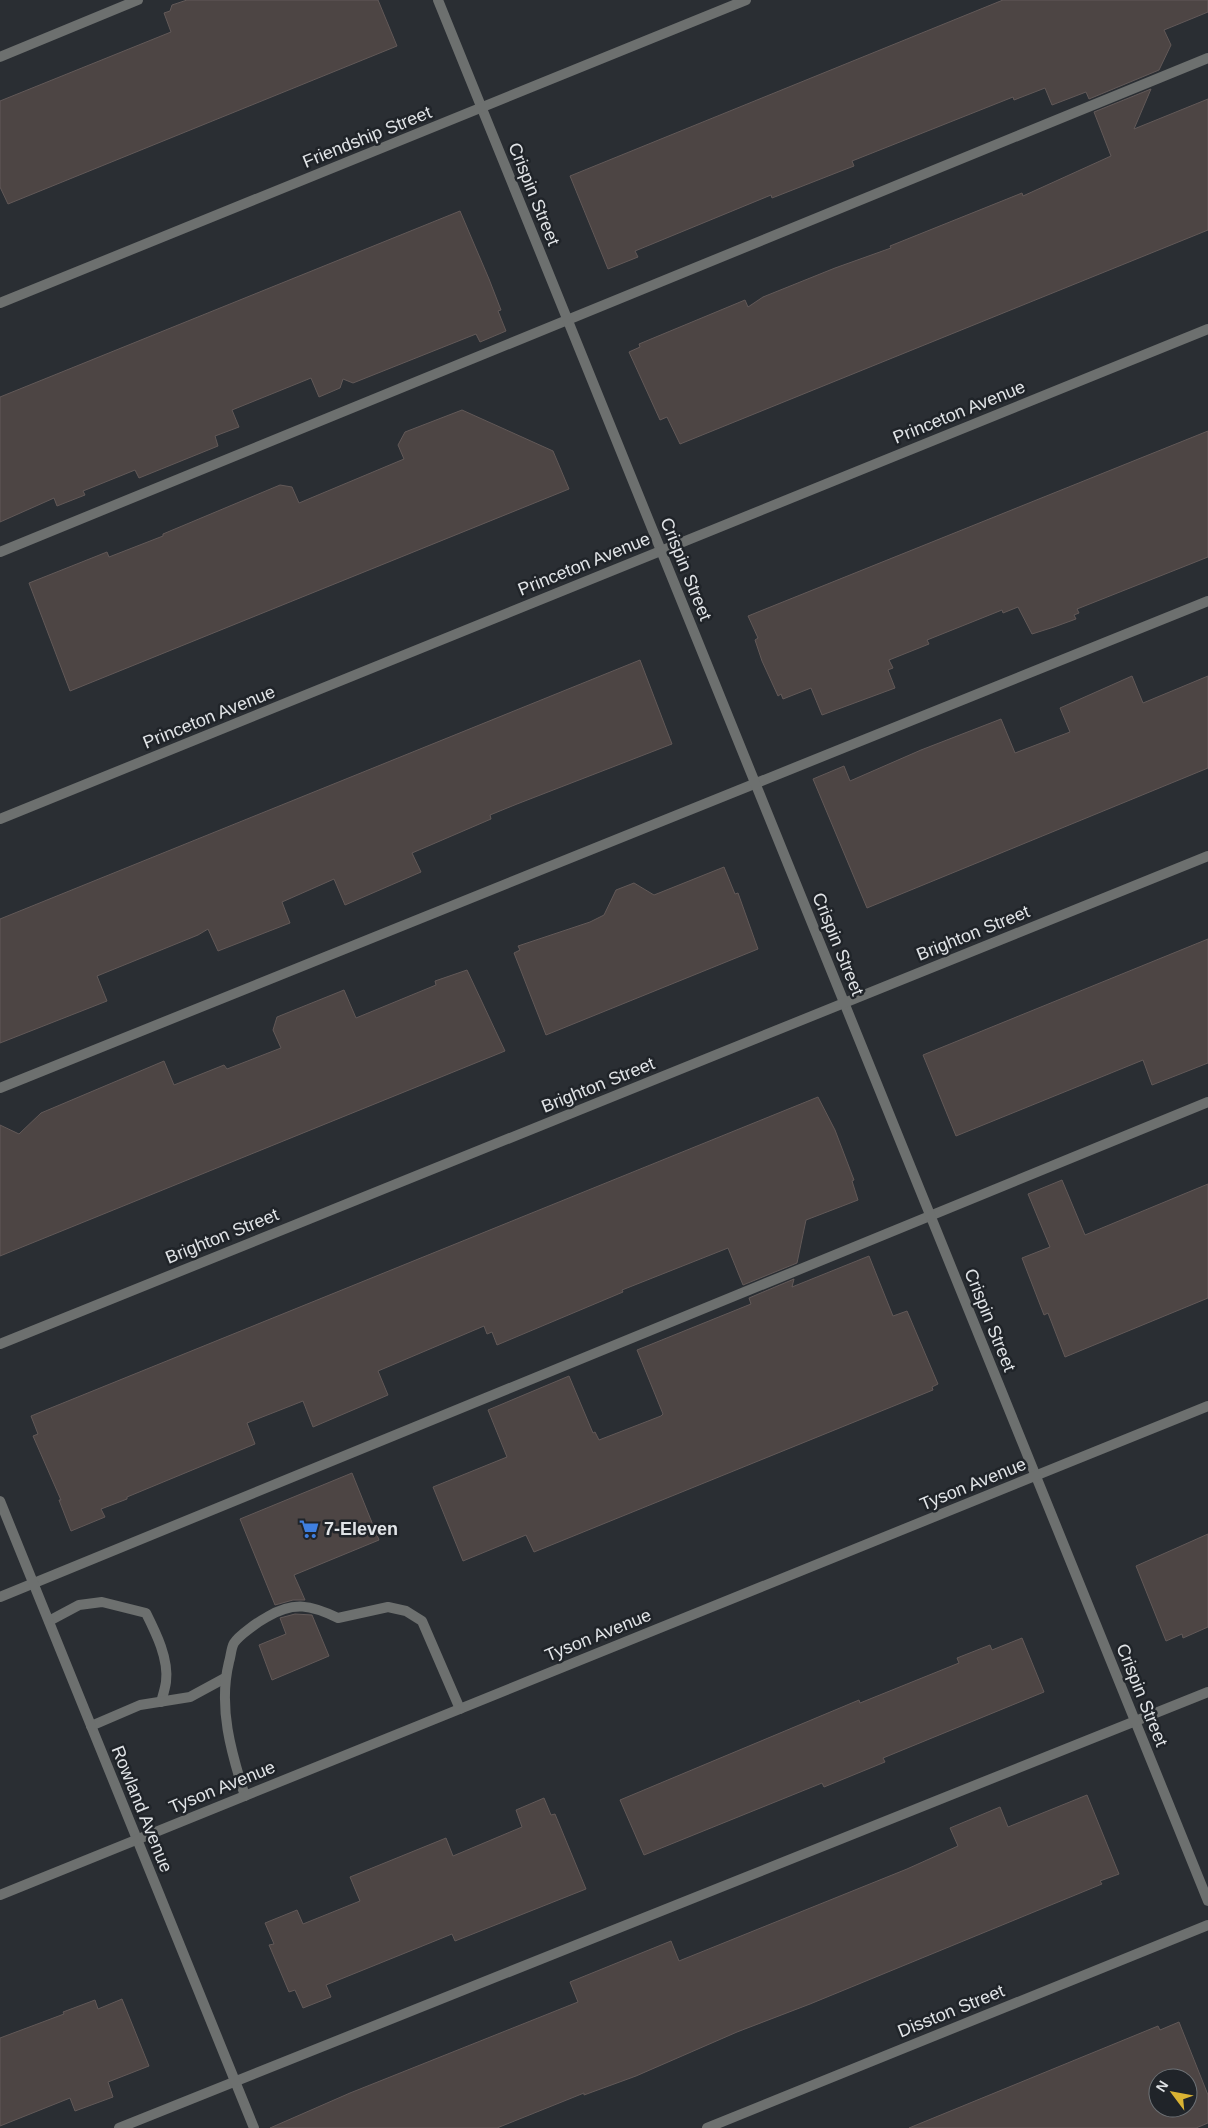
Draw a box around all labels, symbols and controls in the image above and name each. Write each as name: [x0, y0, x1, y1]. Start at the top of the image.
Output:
street label: Friendship Street: [300, 102, 434, 172]
street label: Crispin Street: [504, 140, 564, 248]
street label: Princeton Avenue: [890, 376, 1028, 448]
street label: Crispin Street: [656, 515, 716, 623]
street label: Princeton Avenue: [515, 528, 653, 600]
street label: Princeton Avenue: [140, 681, 278, 753]
street label: Crispin Street: [808, 890, 868, 998]
street label: Brighton Street: [914, 901, 1032, 965]
street label: Brighton Street: [539, 1053, 657, 1117]
street label: Brighton Street: [163, 1204, 281, 1268]
street label: Crispin Street: [960, 1266, 1020, 1374]
street label: Tyson Avenue: [917, 1454, 1029, 1514]
supermarket icon: 7-Eleven: [298, 1518, 320, 1540]
place label: 7-Eleven: [324, 1519, 398, 1539]
street label: Tyson Avenue: [542, 1605, 654, 1665]
street label: Crispin Street: [1112, 1641, 1172, 1749]
street label: Rowland Avenue: [107, 1743, 177, 1875]
street label: Tyson Avenue: [166, 1757, 278, 1817]
street label: Disston Street: [895, 1981, 1007, 2041]
north arrow: [1148, 2068, 1198, 2118]
text: N: [1153, 2078, 1171, 2095]

